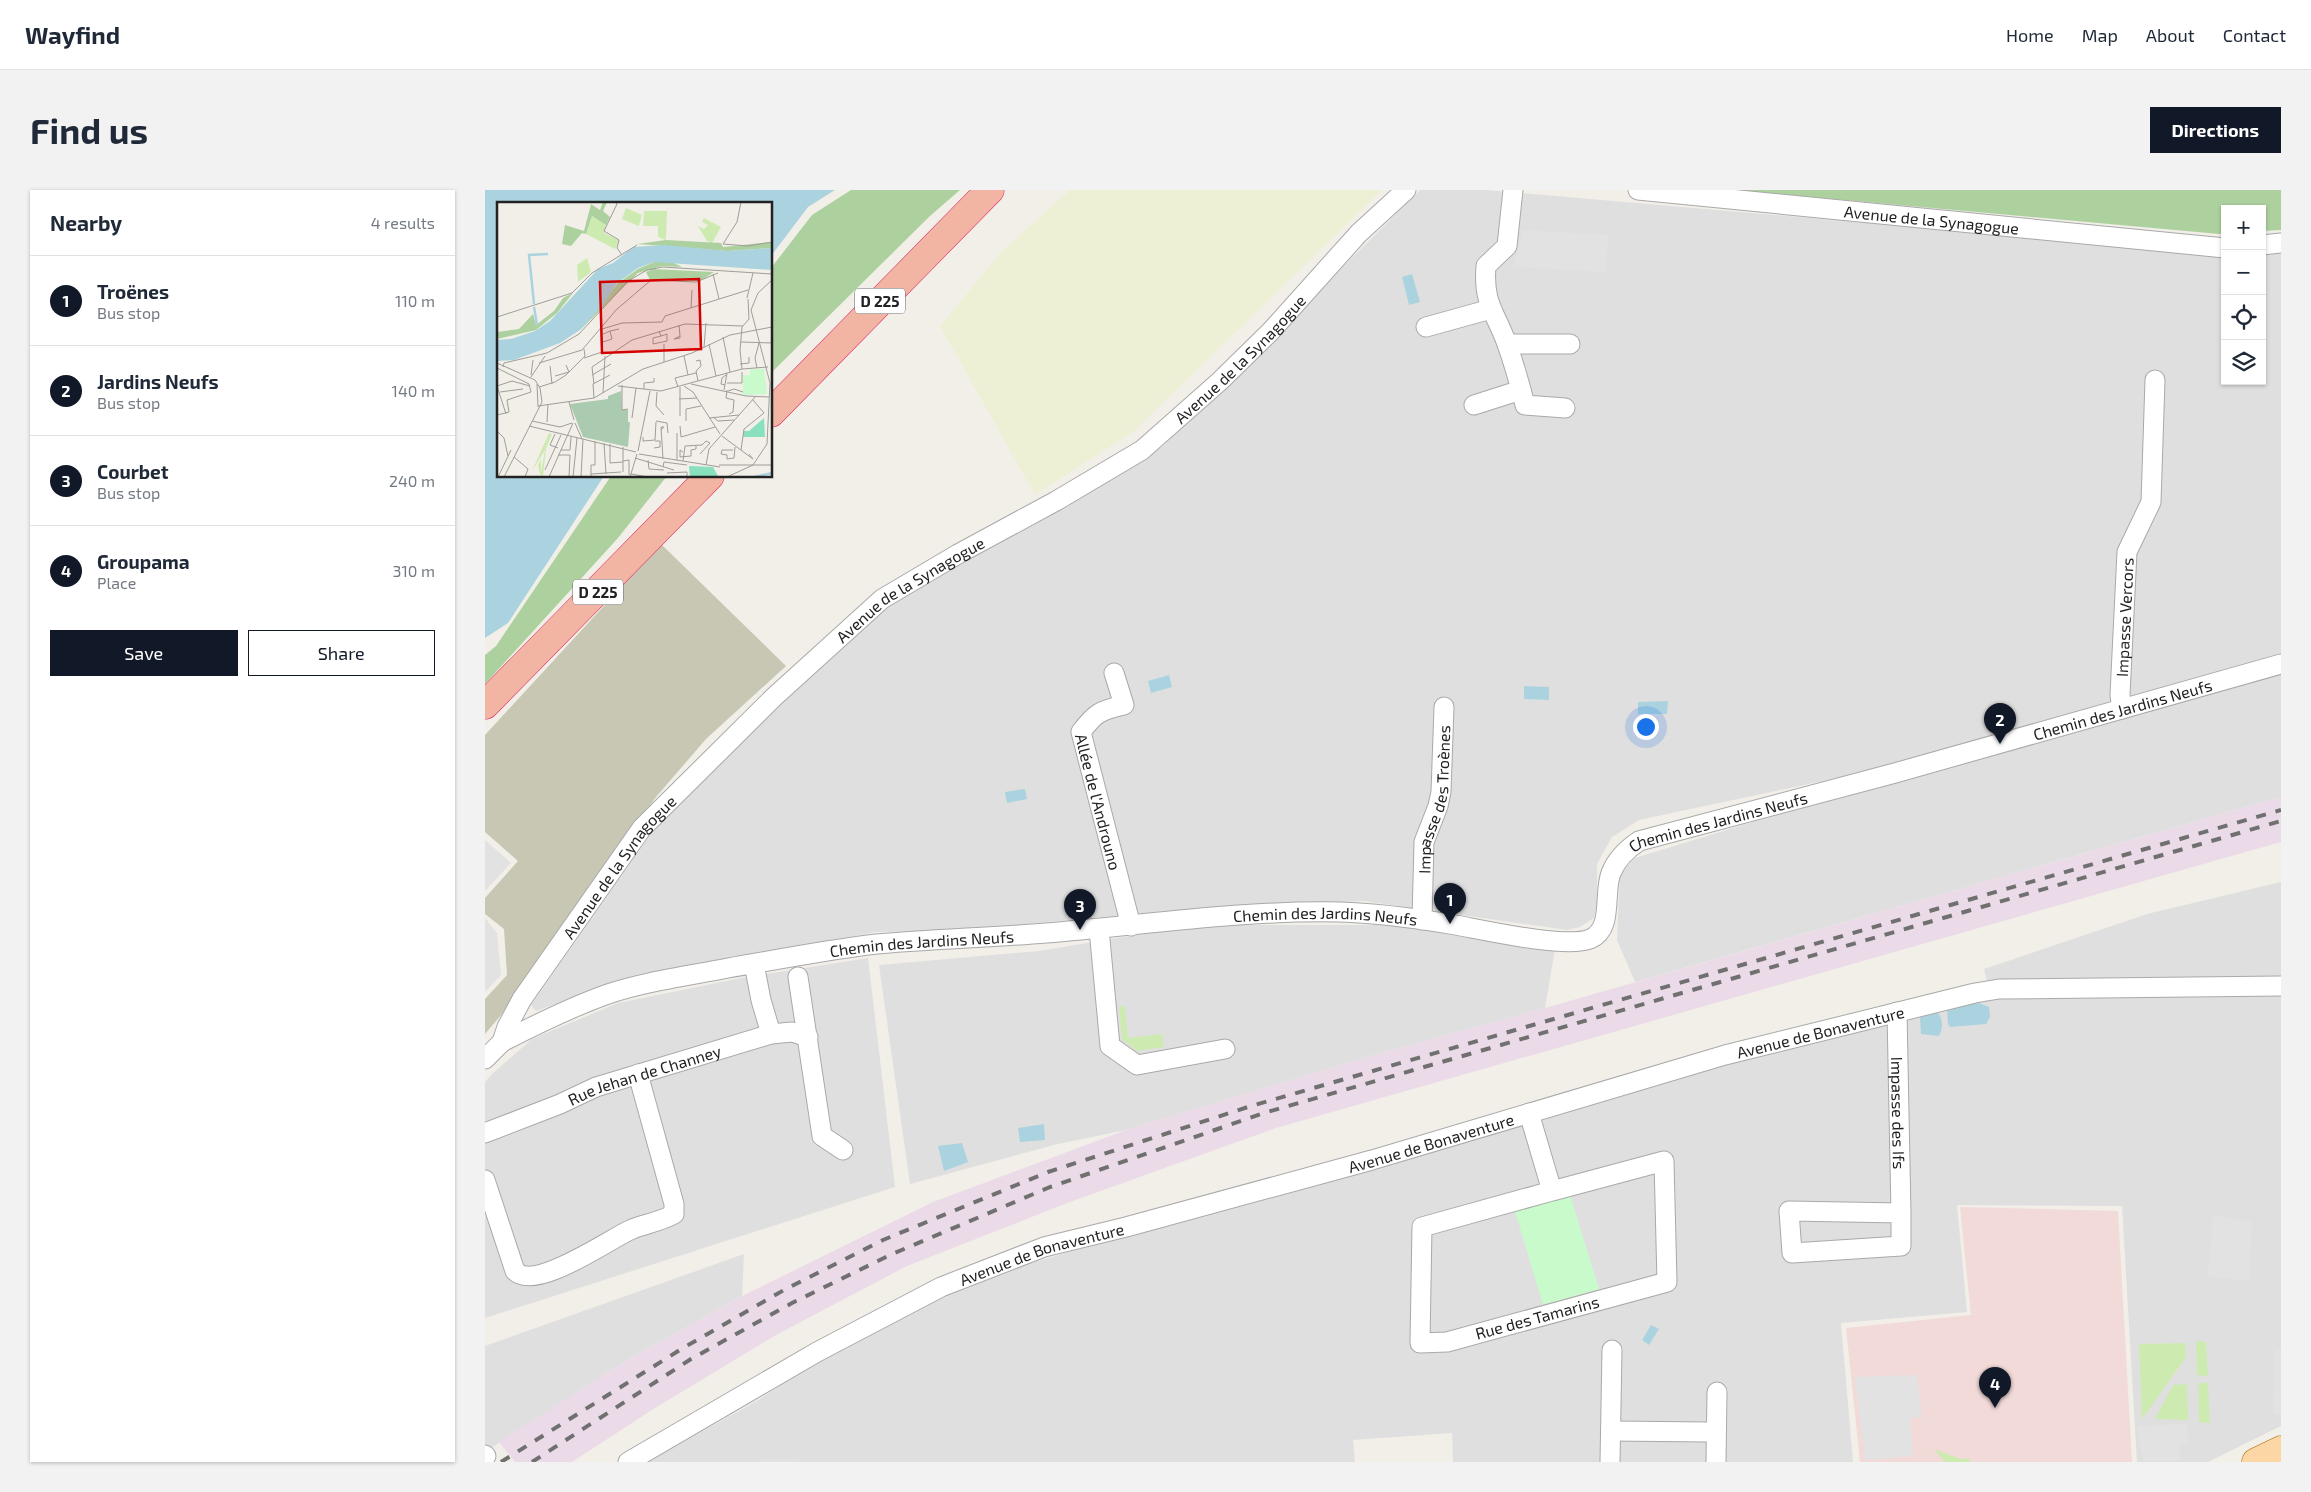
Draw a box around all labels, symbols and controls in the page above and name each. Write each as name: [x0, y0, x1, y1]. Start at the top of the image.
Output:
text: Wayfind: [25, 20, 120, 49]
text: Home: [2006, 24, 2054, 46]
text: Map: [2082, 24, 2118, 46]
text: About: [2146, 24, 2195, 46]
text: Contact: [2223, 24, 2286, 46]
button: Directions: [2150, 107, 2281, 153]
text: Find us: [30, 109, 148, 151]
street label: Avenue de la Synagogue: [1843, 201, 2020, 237]
inset map: [497, 202, 773, 478]
map controls: [2221, 205, 2266, 385]
button: +: [2221, 205, 2266, 250]
text: Nearby: [50, 210, 122, 235]
text: 4 results: [371, 213, 435, 232]
button: −: [2221, 250, 2266, 295]
text: Troënes: [97, 280, 169, 303]
road number: D 225: [855, 288, 905, 314]
street label: Avenue de la Synagogue: [1170, 290, 1309, 427]
text: 1: [63, 291, 69, 310]
text: 110 m: [395, 291, 435, 310]
button: locate: [2221, 295, 2266, 340]
text: Bus stop: [97, 303, 160, 322]
button: layers: [2221, 340, 2266, 385]
text: Jardins Neufs: [97, 370, 219, 393]
text: 2: [61, 381, 71, 400]
text: 140 m: [392, 381, 435, 400]
text: Bus stop: [97, 393, 160, 412]
text: Courbet: [97, 460, 169, 483]
text: 3: [61, 471, 71, 490]
text: 240 m: [389, 471, 435, 490]
text: Bus stop: [97, 483, 160, 502]
street label: Avenue de la Synagogue: [832, 532, 987, 646]
text: Groupama: [97, 550, 190, 573]
street label: Impasse Vercors: [2111, 557, 2136, 677]
text: 4: [61, 561, 71, 580]
text: 310 m: [393, 561, 435, 580]
text: Place: [97, 573, 136, 592]
road number: D 225: [573, 580, 623, 604]
button: Save: [50, 630, 238, 676]
button: Share: [248, 630, 435, 676]
street label: Chemin des Jardins Neufs: [2031, 674, 2214, 743]
pin: 2: [1984, 703, 2016, 744]
your location: [1633, 714, 1659, 740]
street label: Impasse des Troènes: [1414, 725, 1453, 874]
street label: Allée de l'Androuno: [1072, 731, 1126, 872]
street label: Chemin des Jardins Neufs: [1624, 787, 1809, 855]
street label: Avenue de la Synagogue: [558, 791, 679, 942]
pin: 1: [1434, 883, 1466, 924]
pin: 3: [1064, 889, 1096, 930]
street label: Chemin des Jardins Neufs: [1232, 902, 1419, 928]
street label: Chemin des Jardins Neufs: [828, 926, 1015, 960]
street label: Avenue de Bonaventure: [1735, 1001, 1906, 1061]
street label: Rue Jehan de Channey: [565, 1040, 723, 1109]
street label: Impasse des Ifs: [1888, 1056, 1910, 1170]
street label: Avenue de Bonaventure: [1346, 1109, 1516, 1176]
street label: Avenue de Bonaventure: [956, 1218, 1126, 1289]
street label: Rue des Tamarins: [1473, 1291, 1601, 1343]
pin: 4: [1979, 1367, 2011, 1408]

